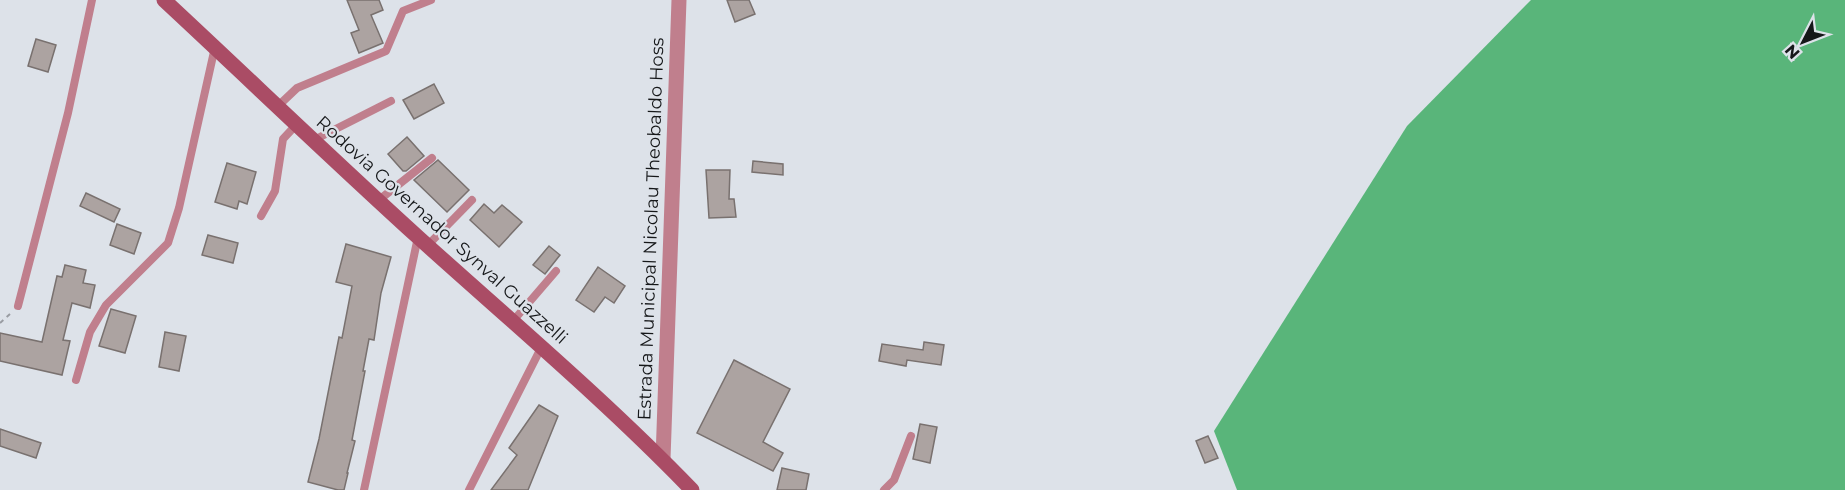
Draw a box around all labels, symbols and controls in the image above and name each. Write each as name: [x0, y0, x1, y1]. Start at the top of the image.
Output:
north arrow: [1773, 12, 1833, 72]
street label: Estrada Municipal Nicolau Theobaldo Hoss: [633, 37, 669, 421]
text: N: [1781, 41, 1804, 63]
street label: Rodovia Governador Synval Guazzelli: [312, 111, 572, 349]

